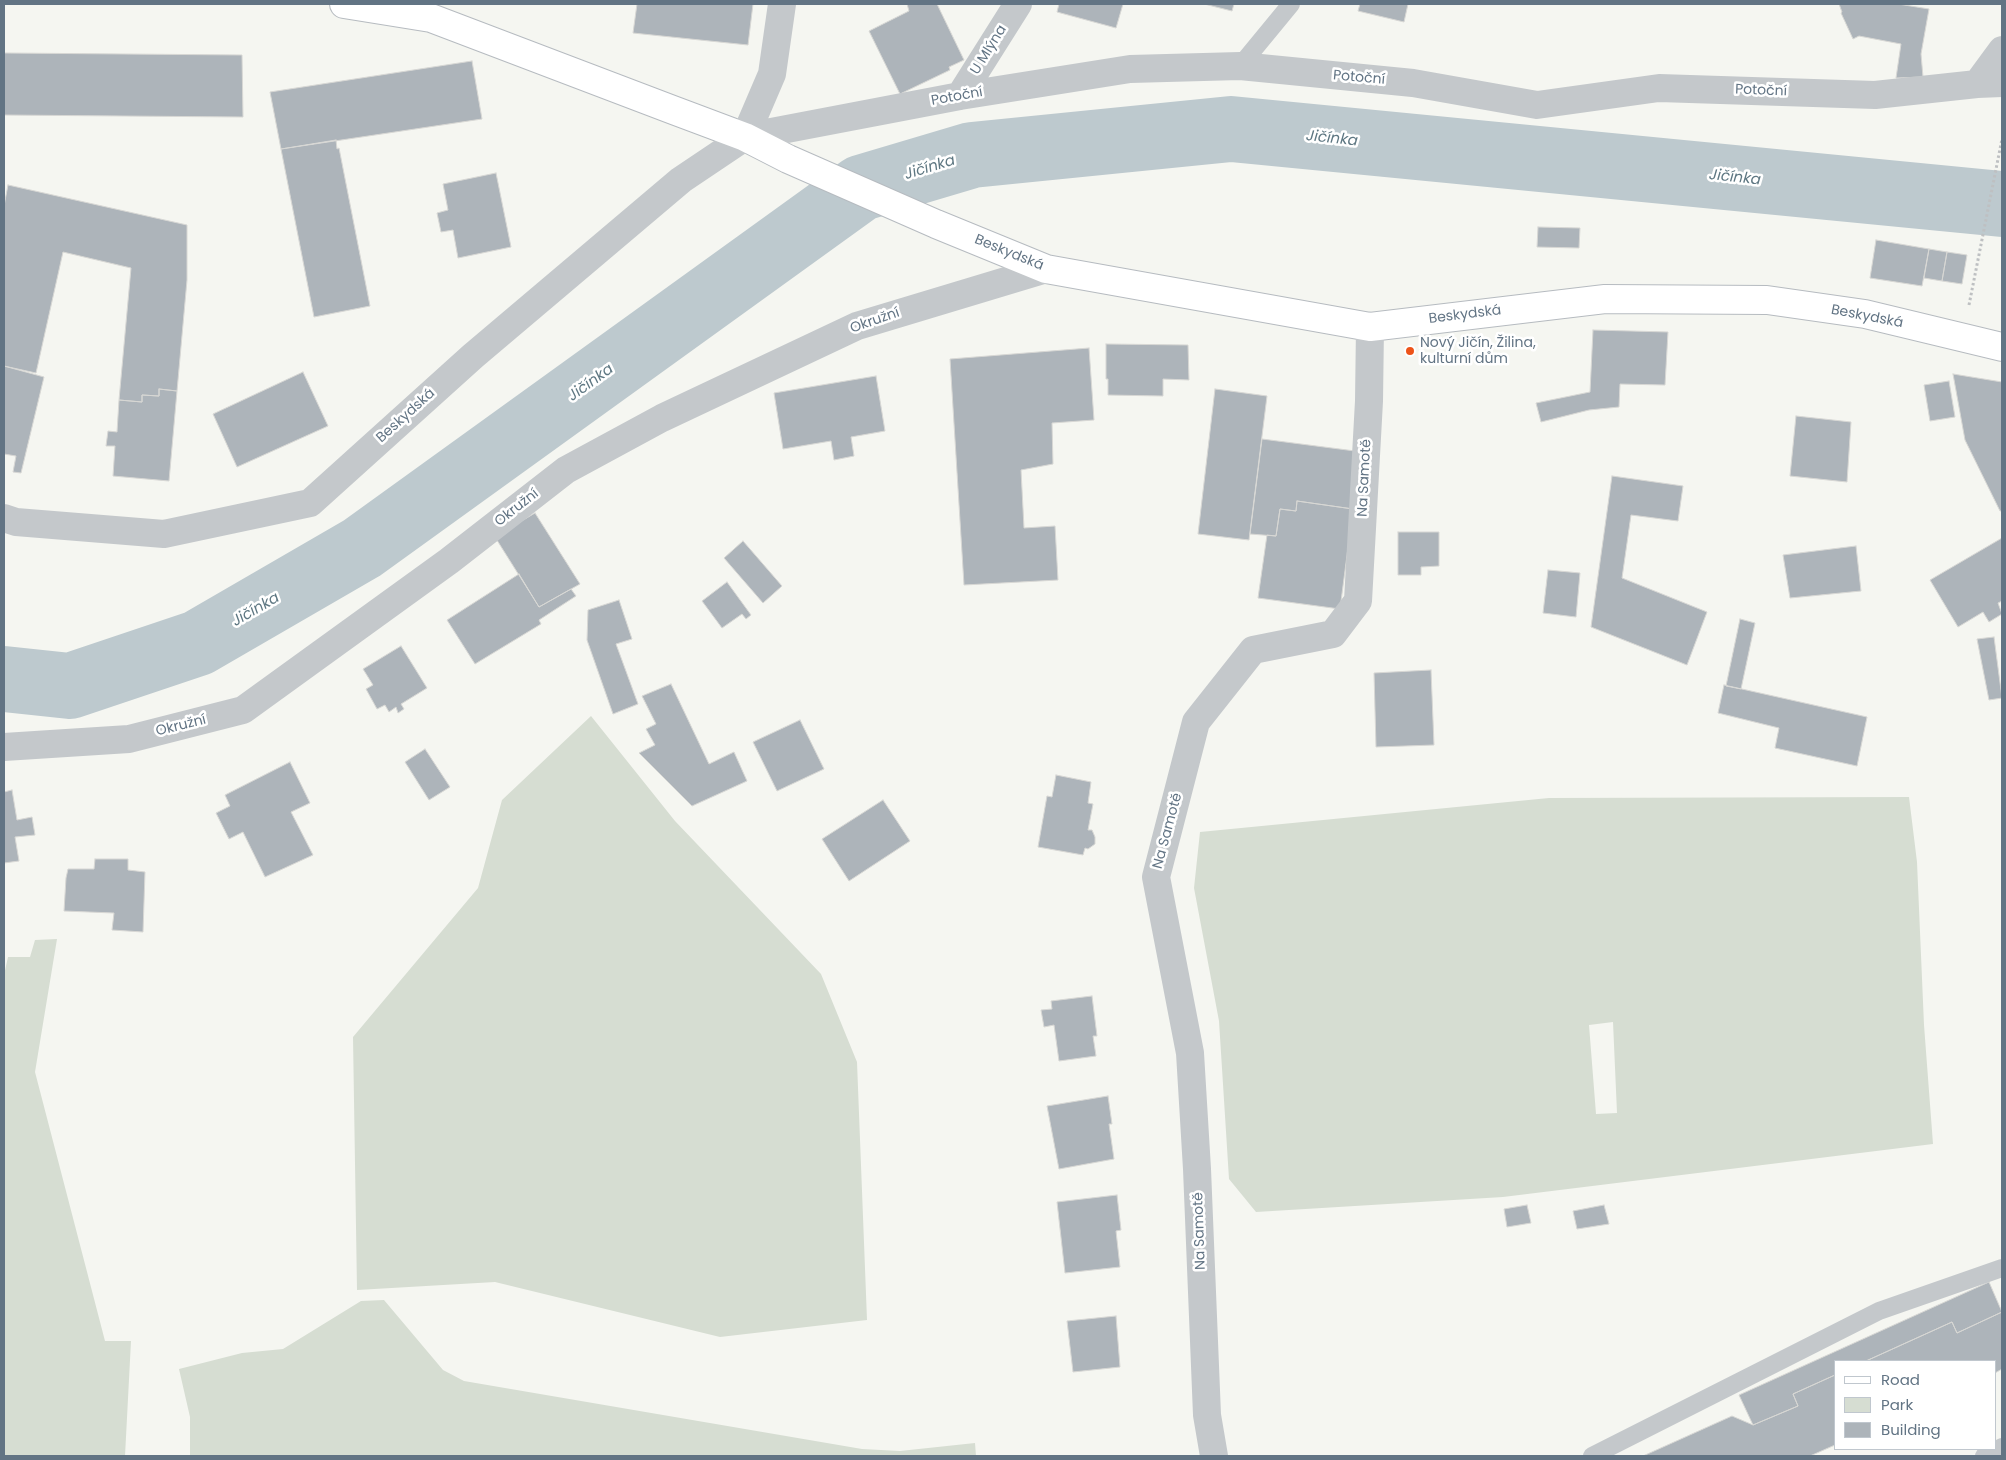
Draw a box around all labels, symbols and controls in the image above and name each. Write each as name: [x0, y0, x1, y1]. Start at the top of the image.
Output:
street label: U Mlýna: [967, 22, 1011, 78]
street label: Potoční: [1332, 67, 1386, 89]
street label: Potoční: [1735, 82, 1787, 100]
street label: Potoční: [930, 84, 984, 110]
water label: Jičínka: [1305, 127, 1359, 151]
water label: Jičínka: [903, 152, 957, 184]
water label: Jičínka: [1708, 166, 1762, 190]
street label: Beskydská: [972, 232, 1046, 274]
street label: Beskydská: [1428, 302, 1502, 328]
street label: Beskydská: [1830, 302, 1904, 332]
street label: Okružní: [848, 305, 902, 337]
place label: Nový Jičín, Žilina, kulturní dům: [1420, 335, 1536, 368]
marker: Nový Jičín, Žilina, kulturní dům: [1404, 345, 1416, 357]
water label: Jičínka: [565, 360, 617, 406]
street label: Beskydská: [373, 385, 439, 447]
street label: Na Samotě: [1355, 439, 1375, 517]
street label: Okružní: [492, 486, 542, 530]
water label: Jičínka: [229, 589, 283, 631]
street label: Okružní: [154, 712, 208, 740]
street label: Na Samotě: [1150, 791, 1186, 871]
street label: Na Samotě: [1190, 1192, 1210, 1270]
legend: [1834, 1360, 1996, 1450]
text: Road: [1881, 1369, 1920, 1390]
text: Park: [1881, 1394, 1913, 1415]
text: Building: [1881, 1419, 1941, 1440]

